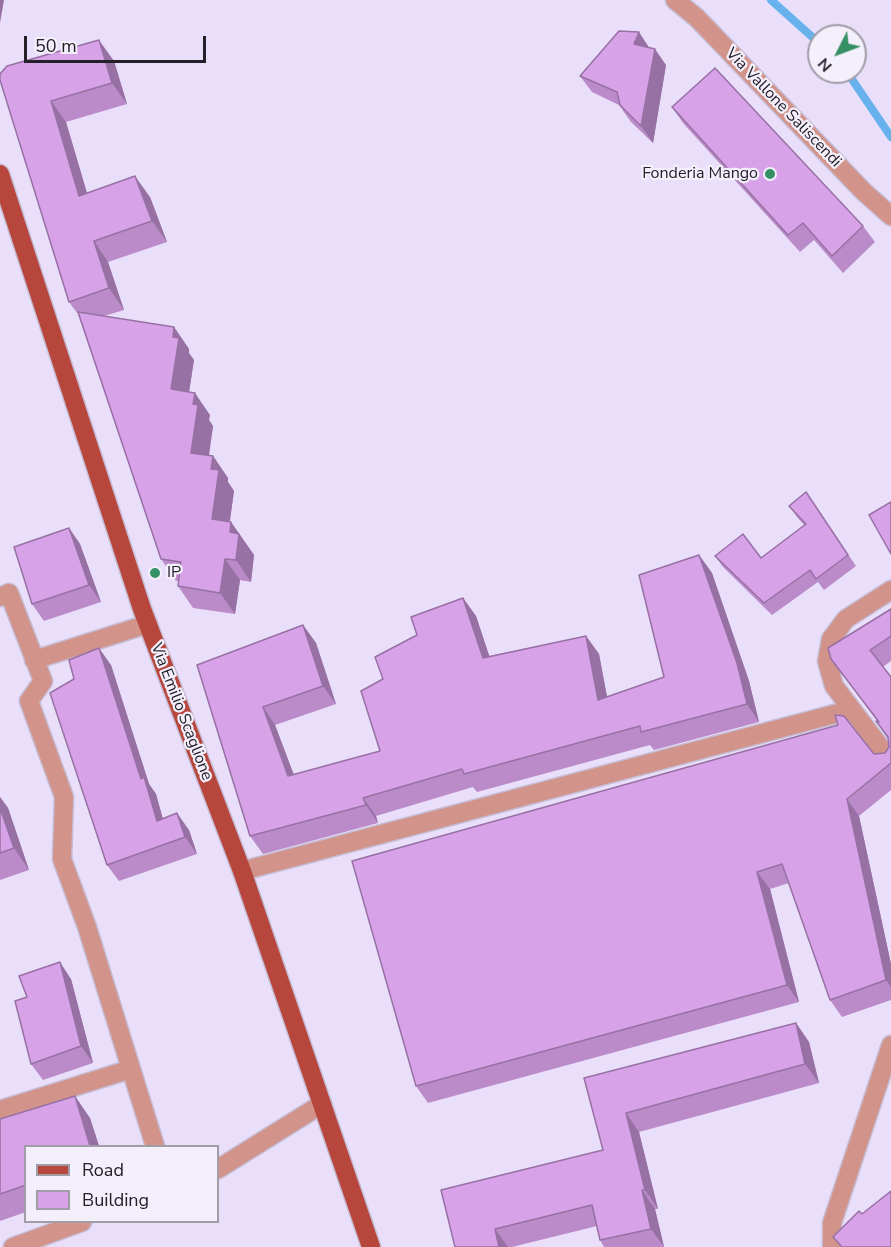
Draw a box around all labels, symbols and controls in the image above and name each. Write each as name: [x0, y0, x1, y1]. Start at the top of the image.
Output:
scale bar: [27, 24, 208, 62]
north arrow: [807, 24, 867, 84]
text: 50 m: [35, 34, 77, 58]
street label: Via Vallone Saliscendi: [721, 44, 845, 172]
text: N: [813, 53, 837, 77]
place label: Fonderia Mango: [642, 164, 758, 184]
marker: Fonderia Mango: [763, 167, 777, 181]
place label: IP: [167, 563, 181, 583]
marker: IP: [148, 566, 162, 580]
street label: Via Emilio Scaglione: [146, 641, 216, 783]
legend: [24, 1145, 219, 1223]
text: Road: [82, 1158, 124, 1182]
text: Building: [82, 1188, 149, 1212]

